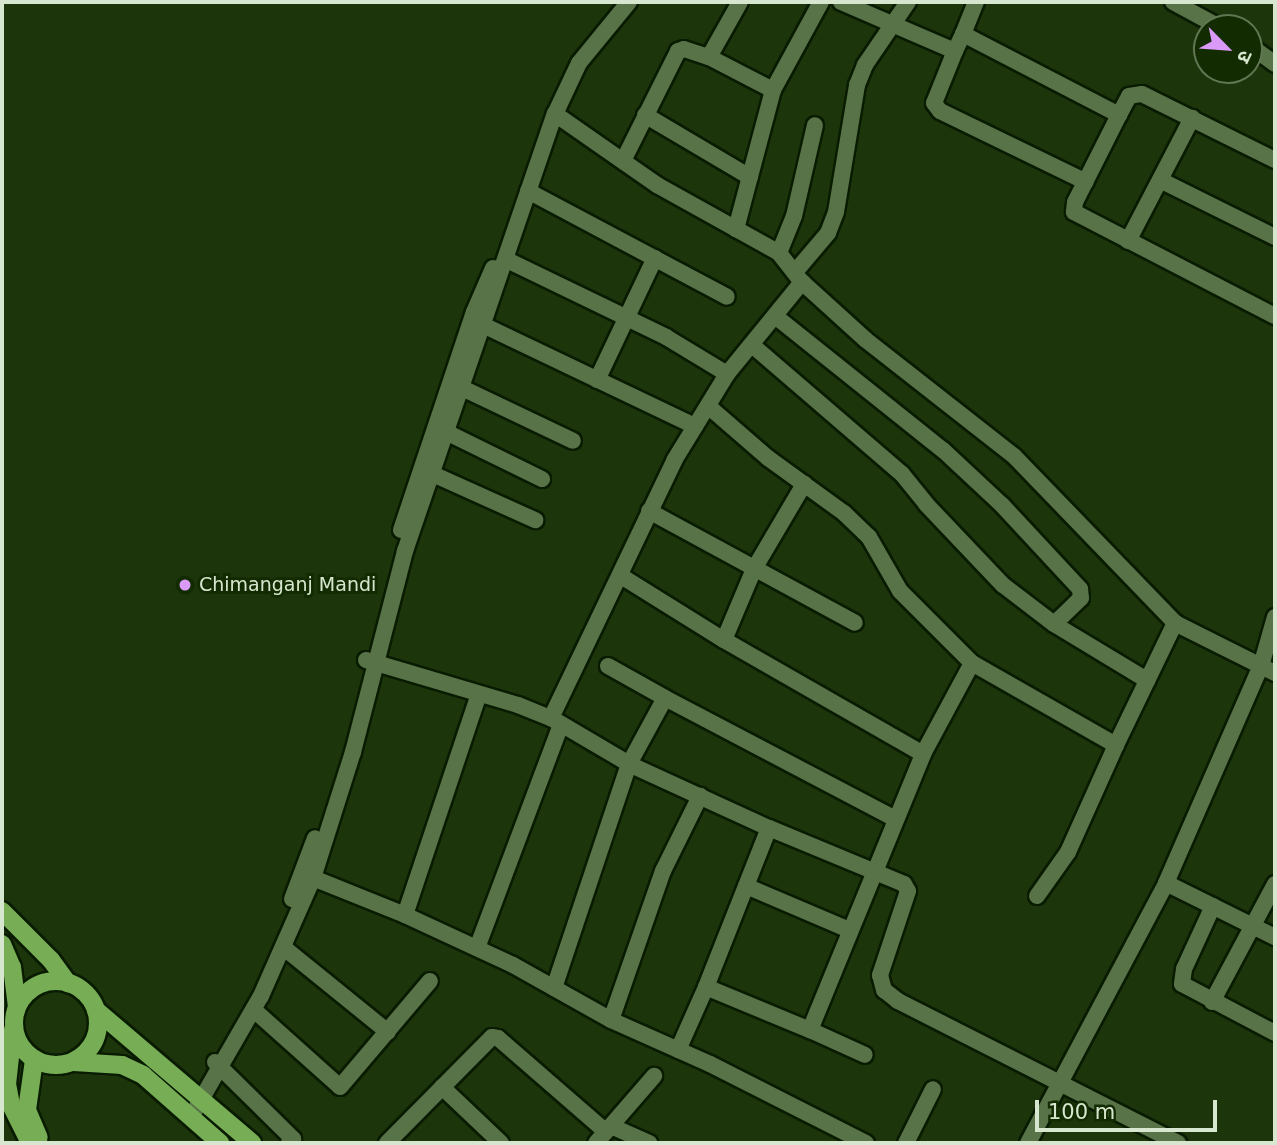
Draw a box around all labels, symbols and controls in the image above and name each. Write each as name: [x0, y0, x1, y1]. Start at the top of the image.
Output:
north arrow: [1193, 14, 1263, 84]
text: उ: [1233, 47, 1258, 67]
place label: Chimanganj Mandi: [199, 574, 376, 596]
marker: Chimanganj Mandi: [177, 577, 193, 593]
scale bar: [1039, 1086, 1221, 1130]
text: 100 m: [1048, 1100, 1115, 1124]

